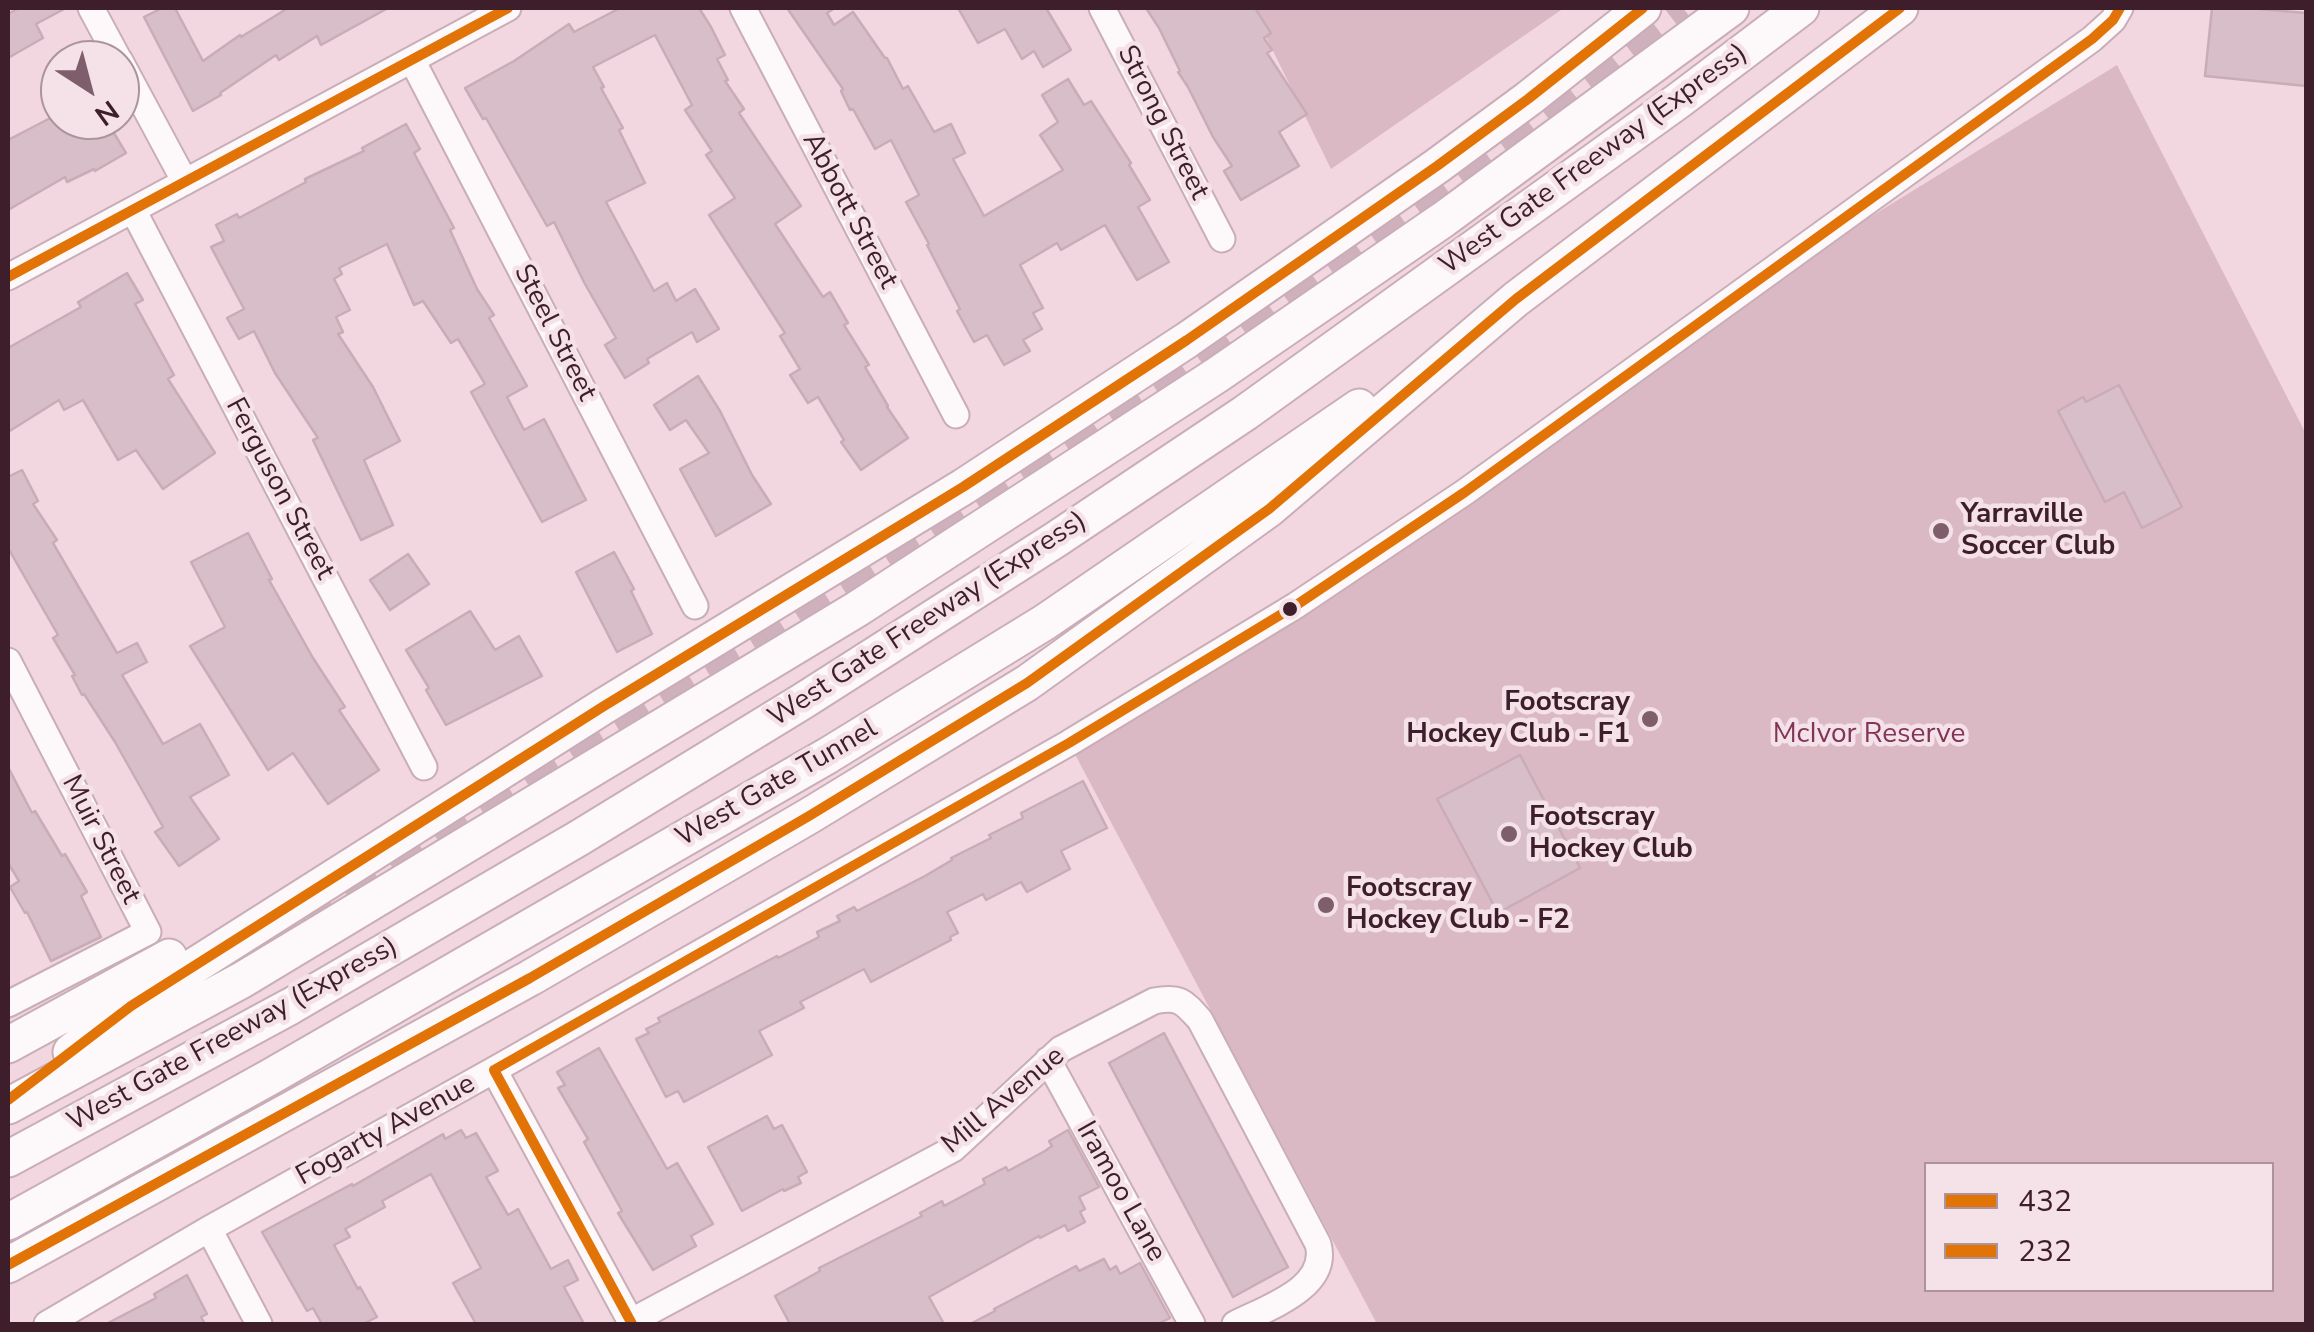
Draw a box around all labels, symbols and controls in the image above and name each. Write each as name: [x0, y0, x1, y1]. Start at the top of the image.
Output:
street label: West Gate Freeway (Express): [1434, 37, 1754, 283]
north arrow: [40, 40, 140, 140]
street label: Strong Street: [1109, 40, 1215, 206]
text: N: [87, 91, 126, 134]
street label: Abbott Street: [794, 127, 904, 295]
street label: Steel Street: [505, 259, 603, 407]
street label: Ferguson Street: [217, 393, 341, 585]
place label: Yarraville Soccer Club: [1961, 498, 2115, 564]
street label: West Gate Freeway (Express): [763, 505, 1093, 735]
marker: Yarraville Soccer Club: [1930, 520, 1952, 542]
unlabelled marker: [1280, 599, 1300, 619]
place label: Footscray Hockey Club - F1: [1406, 686, 1630, 752]
marker: Footscray Hockey Club - F1: [1639, 708, 1661, 730]
street label: West Gate Tunnel: [670, 713, 884, 855]
park label: McIvor Reserve: [1773, 718, 1965, 752]
street label: Muir Street: [53, 770, 147, 910]
place label: Footscray Hockey Club: [1529, 801, 1693, 867]
marker: Footscray Hockey Club: [1498, 823, 1520, 845]
place label: Footscray Hockey Club - F2: [1346, 872, 1570, 938]
marker: Footscray Hockey Club - F2: [1315, 894, 1337, 916]
street label: West Gate Freeway (Express): [62, 930, 404, 1140]
street label: Mill Avenue: [936, 1040, 1072, 1162]
street label: Fogarty Avenue: [291, 1068, 481, 1194]
street label: Iramoo Lane: [1068, 1116, 1172, 1268]
legend: [1924, 1162, 2274, 1292]
text: 432: [2018, 1181, 2072, 1222]
text: 232: [2018, 1231, 2072, 1272]

